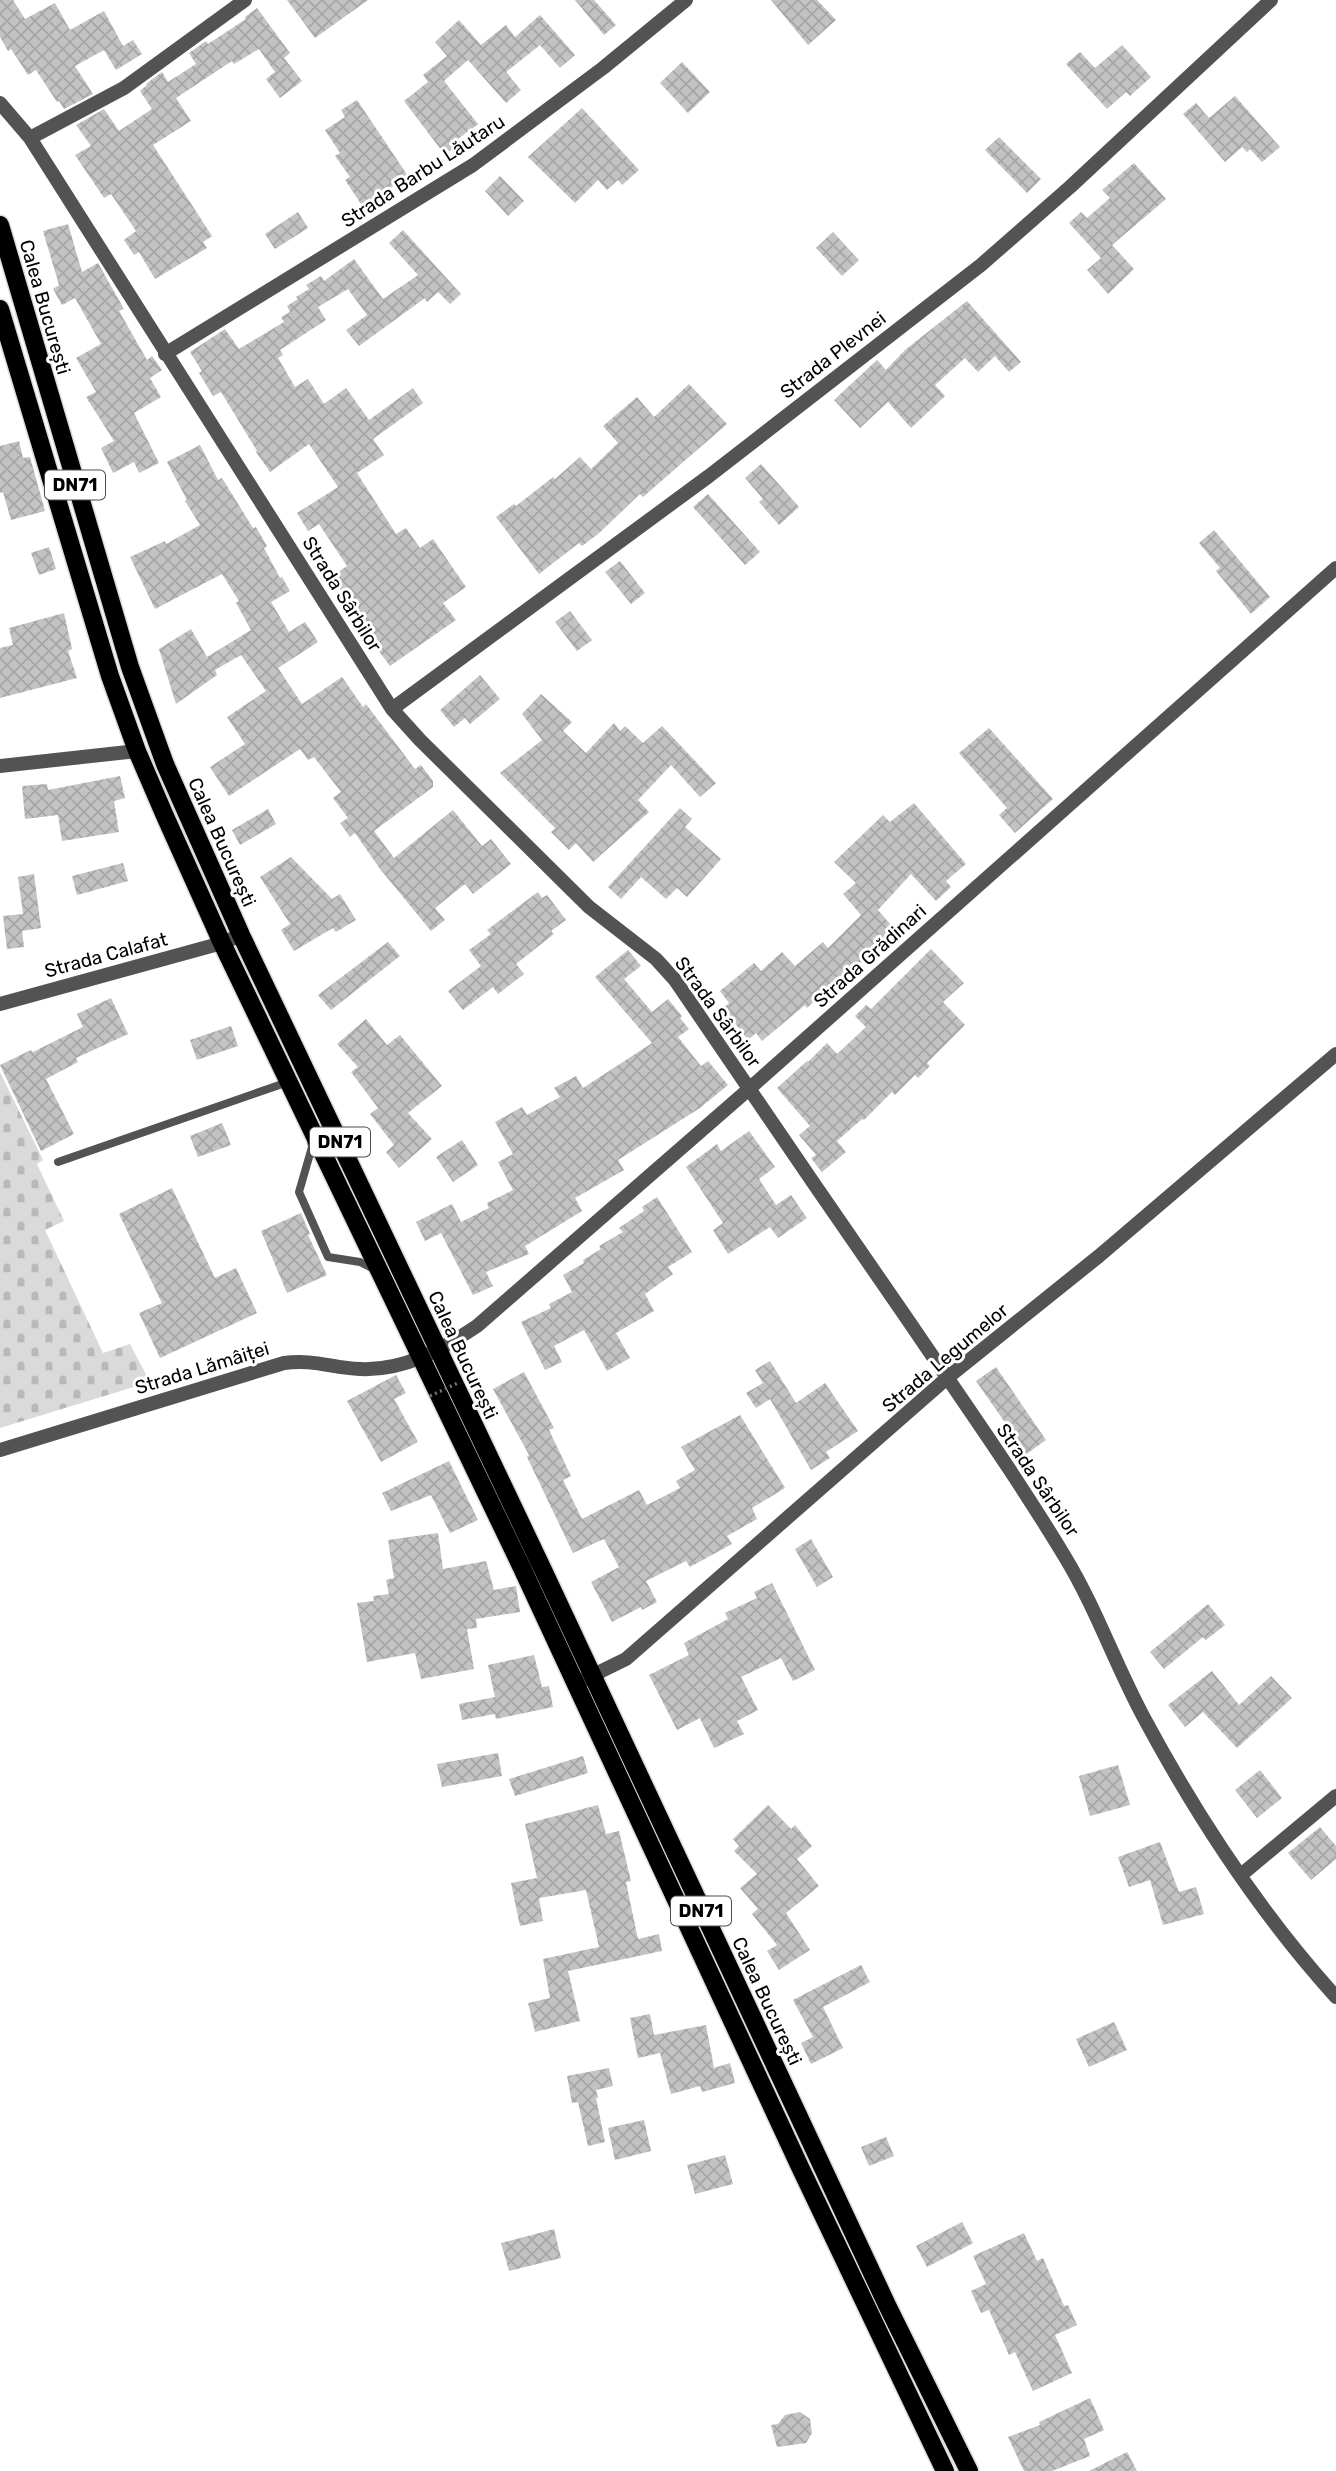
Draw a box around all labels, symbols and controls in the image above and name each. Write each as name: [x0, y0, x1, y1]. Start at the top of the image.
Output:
street label: Strada Barbu Lăutaru: [337, 110, 509, 232]
street label: Calea București: [15, 237, 75, 377]
street label: Strada Plevnei: [776, 307, 890, 403]
road number: DN71: [45, 471, 105, 500]
street label: Strada Sârbilor: [297, 532, 387, 656]
street label: Calea București: [183, 774, 261, 910]
street label: Strada Grădinari: [809, 899, 931, 1013]
street label: Strada Calafat: [42, 927, 171, 982]
street label: Strada Sârbilor: [670, 952, 766, 1073]
road number: DN71: [310, 1128, 370, 1156]
street label: Calea București: [423, 1287, 503, 1423]
street label: Strada Legumelor: [877, 1298, 1013, 1417]
street label: Strada Lămâiței: [132, 1337, 272, 1399]
street label: Strada Sârbilor: [992, 1419, 1085, 1542]
road number: DN71: [671, 1896, 731, 1926]
street label: Calea București: [727, 1933, 807, 2069]

